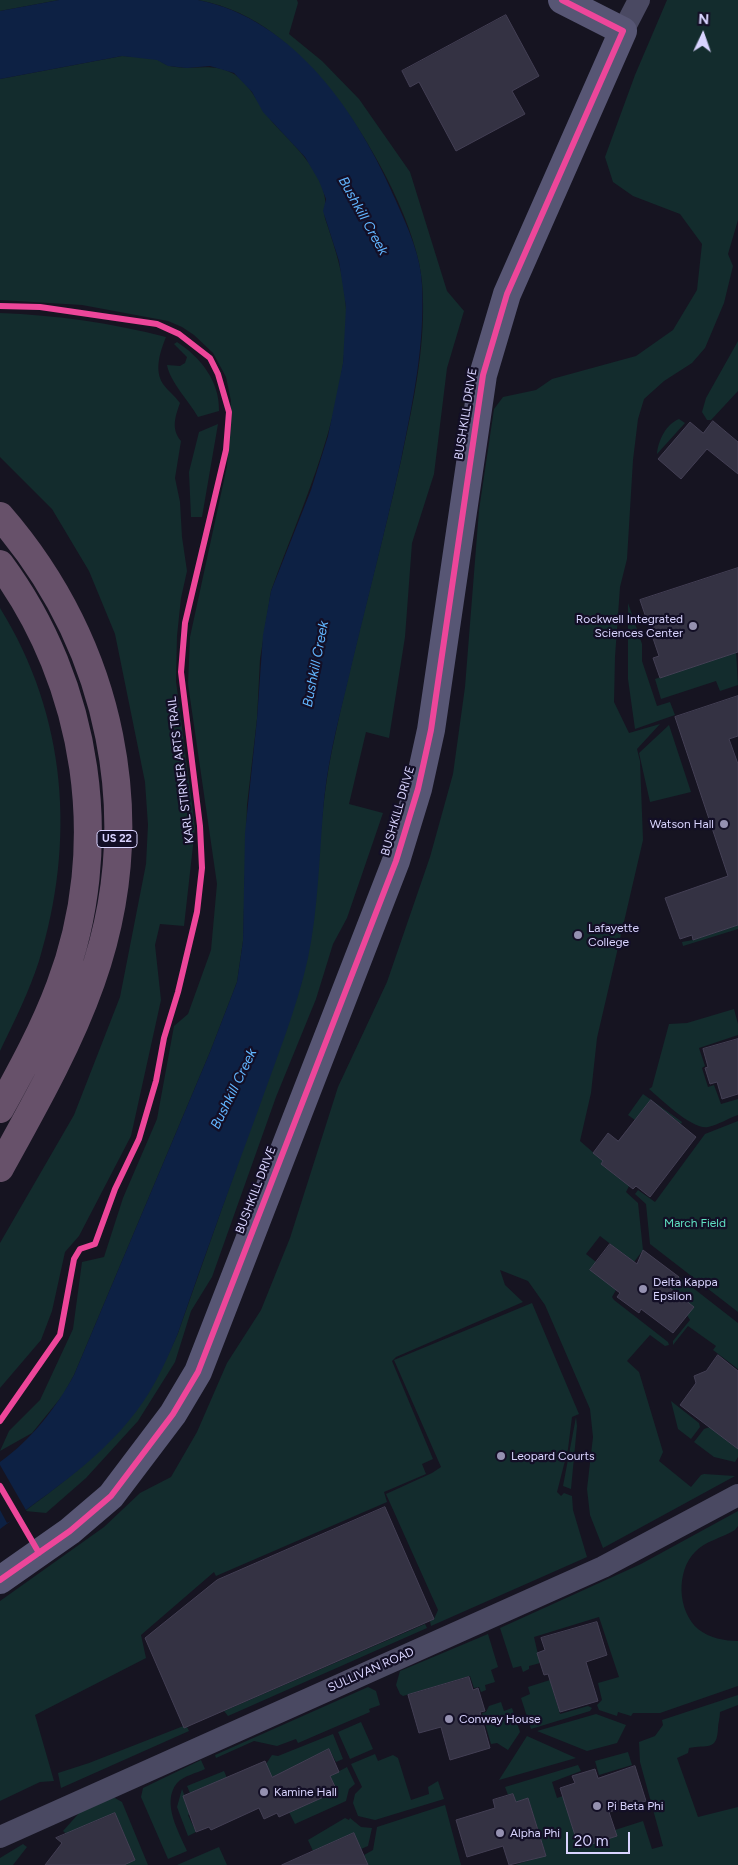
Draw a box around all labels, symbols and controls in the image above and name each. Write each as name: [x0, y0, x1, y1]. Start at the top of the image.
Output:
north arrow: [678, 10, 728, 60]
text: N: [698, 11, 710, 28]
water label: Bushkill Creek: [334, 174, 392, 258]
street label: BUSHKILL DRIVE: [452, 367, 480, 461]
place label: Rockwell Integrated Sciences Center: [576, 612, 683, 640]
water label: Bushkill Creek: [299, 619, 333, 709]
marker: Rockwell Integrated Sciences Center: [687, 620, 699, 632]
street label: KARL STIRNER ARTS TRAIL: [165, 696, 197, 844]
street label: BUSHKILL DRIVE: [378, 764, 418, 858]
place label: Watson Hall: [650, 817, 714, 831]
marker: Watson Hall: [718, 818, 730, 830]
road number: US 22: [97, 831, 137, 848]
place label: Lafayette College: [588, 921, 639, 949]
marker: Lafayette College: [572, 929, 584, 941]
water label: Bushkill Creek: [207, 1046, 261, 1132]
street label: BUSHKILL DRIVE: [233, 1144, 279, 1236]
park label: March Field: [664, 1216, 726, 1230]
place label: Delta Kappa Epsilon: [653, 1275, 718, 1303]
marker: Delta Kappa Epsilon: [637, 1283, 649, 1295]
place label: Leopard Courts: [511, 1449, 595, 1463]
marker: Leopard Courts: [495, 1450, 507, 1462]
street label: SULLIVAN ROAD: [326, 1645, 416, 1695]
place label: Conway House: [459, 1712, 541, 1726]
marker: Conway House: [443, 1713, 455, 1725]
place label: Kamine Hall: [274, 1785, 337, 1799]
marker: Kamine Hall: [258, 1786, 270, 1798]
place label: Pi Beta Phi: [607, 1799, 664, 1813]
marker: Pi Beta Phi: [591, 1800, 603, 1812]
scale bar: [568, 1822, 632, 1854]
place label: Alpha Phi: [510, 1826, 560, 1840]
marker: Alpha Phi: [494, 1827, 506, 1839]
text: 20 m: [574, 1832, 608, 1850]

